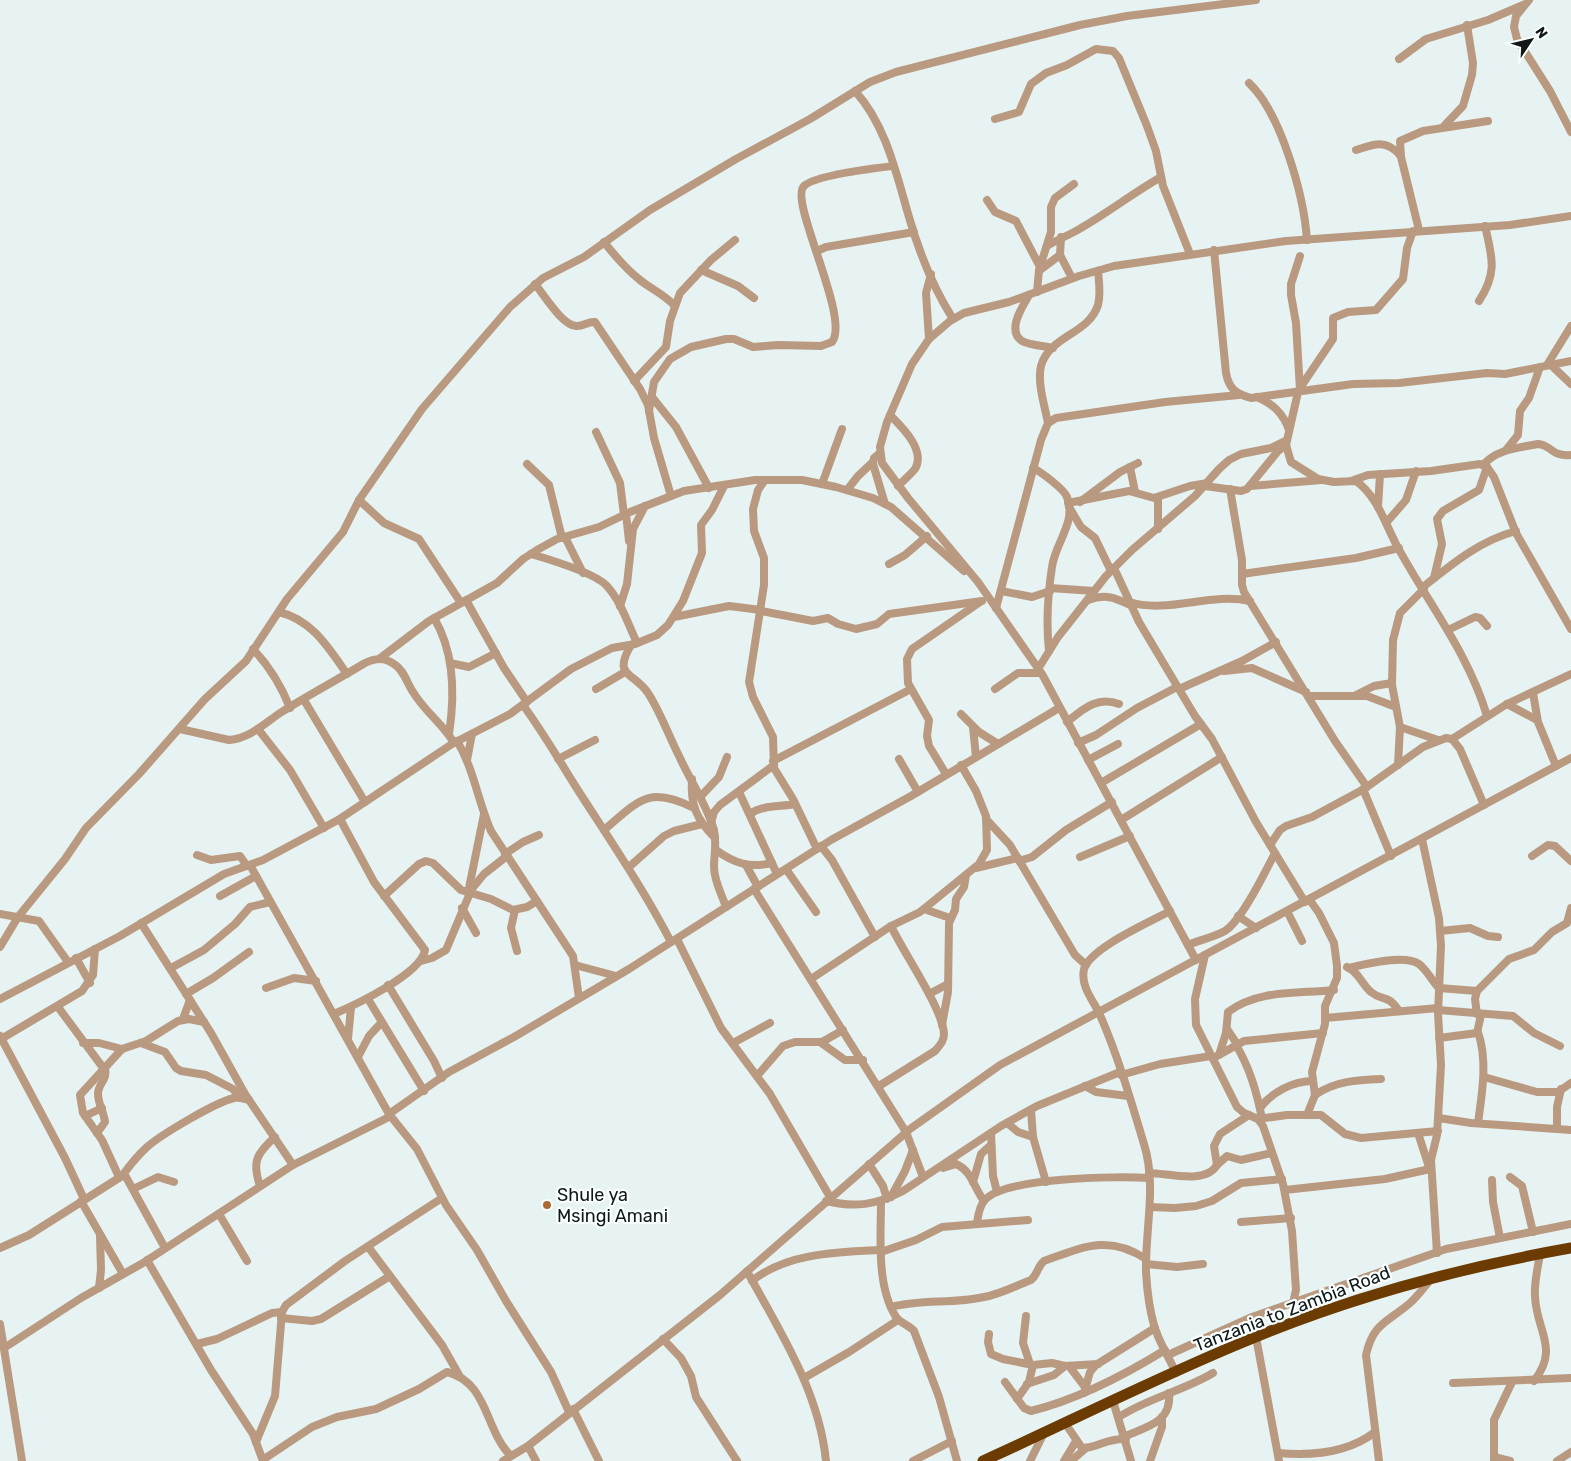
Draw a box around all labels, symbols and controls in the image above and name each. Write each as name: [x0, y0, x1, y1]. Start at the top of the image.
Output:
north arrow: [1506, 15, 1556, 65]
text: N: [1531, 24, 1551, 42]
place label: Shule ya Msingi Amani: [557, 1184, 668, 1227]
marker: Shule ya Msingi Amani: [541, 1199, 553, 1211]
street label: Tanzania to Zambia Road: [1191, 1261, 1393, 1357]

